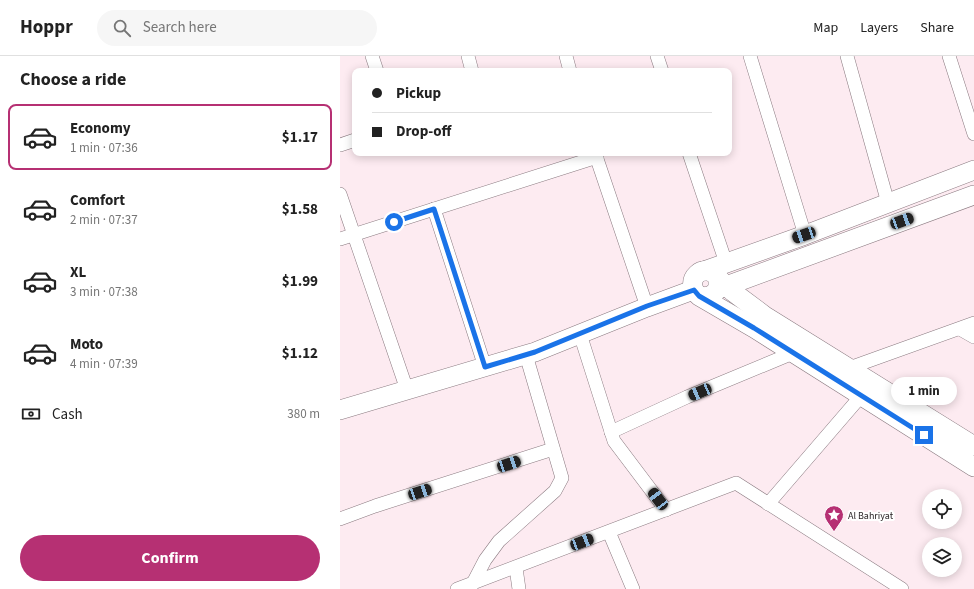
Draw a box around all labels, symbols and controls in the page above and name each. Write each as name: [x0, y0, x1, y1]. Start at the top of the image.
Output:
search box: [97, 10, 377, 46]
text: Hoppr: [20, 14, 73, 41]
icon: search: [111, 17, 133, 39]
text: Search here: [143, 17, 217, 38]
text: Map: [813, 18, 838, 38]
text: Layers: [860, 18, 898, 38]
text: Share: [920, 18, 954, 38]
text: Choose a ride: [20, 67, 126, 92]
text: Pickup: [396, 83, 441, 104]
text: Economy: [70, 118, 131, 139]
icon: car: [22, 119, 58, 155]
text: Drop-off: [396, 121, 451, 142]
text: $1.17: [282, 127, 318, 148]
text: 1 min · 07:36: [70, 139, 138, 157]
text: Comfort: [70, 190, 125, 211]
icon: car: [22, 191, 58, 227]
text: $1.58: [282, 199, 318, 220]
text: 2 min · 07:37: [70, 211, 138, 229]
car: [889, 211, 915, 231]
route start: [385, 213, 403, 231]
car: [791, 225, 817, 245]
text: XL: [70, 262, 86, 283]
icon: car: [22, 263, 58, 299]
text: $1.99: [282, 271, 318, 292]
text: 3 min · 07:38: [70, 283, 138, 301]
text: Moto: [70, 334, 103, 355]
icon: car: [22, 335, 58, 371]
text: $1.12: [282, 343, 318, 364]
text: 4 min · 07:39: [70, 355, 138, 373]
callout: 1 min: [891, 377, 957, 405]
car: [687, 382, 713, 402]
text: 1 min: [908, 382, 940, 400]
icon: cash: [20, 403, 42, 425]
text: Cash: [52, 404, 83, 425]
text: 380 m: [287, 405, 320, 423]
route end: [915, 426, 933, 444]
car: [496, 455, 522, 473]
car: [407, 483, 433, 501]
car: [646, 486, 670, 512]
map controls: [922, 489, 962, 577]
button: locate: [922, 489, 962, 529]
place icon: Al Bahriyat: [823, 504, 845, 532]
place label: Al Bahriyat: [848, 509, 894, 523]
car: [569, 532, 595, 552]
button: Confirm: [20, 535, 320, 581]
button: layers: [922, 537, 962, 577]

